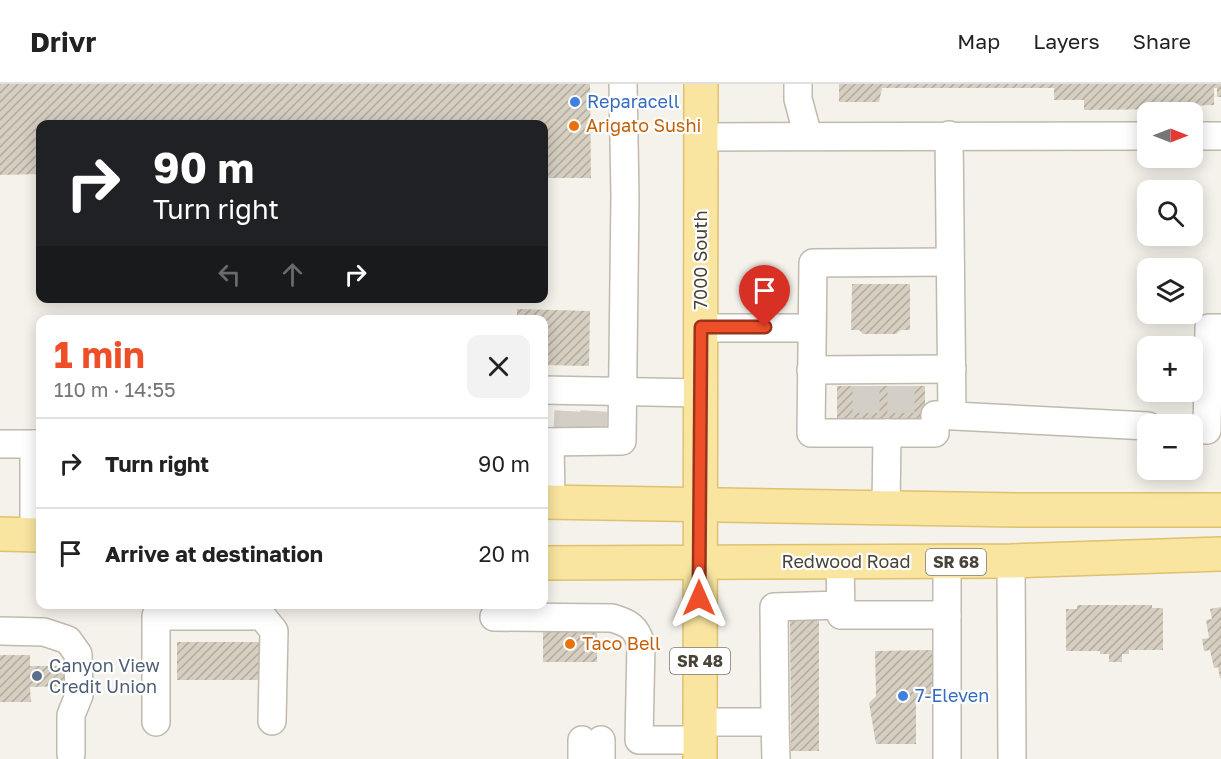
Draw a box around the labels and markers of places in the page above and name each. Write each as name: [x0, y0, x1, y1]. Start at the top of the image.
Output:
place label: Reparacell: [587, 90, 680, 112]
marker: Reparacell: [568, 95, 582, 109]
place label: Arigato Sushi: [586, 114, 701, 136]
marker: Arigato Sushi: [567, 119, 581, 133]
pin: [739, 265, 790, 327]
place label: Taco Bell: [582, 632, 661, 654]
marker: Taco Bell: [563, 637, 577, 651]
place label: Canyon View Credit Union: [49, 654, 160, 697]
marker: Canyon View Credit Union: [30, 669, 44, 683]
place label: 7-Eleven: [915, 684, 989, 706]
marker: 7-Eleven: [896, 689, 910, 703]

